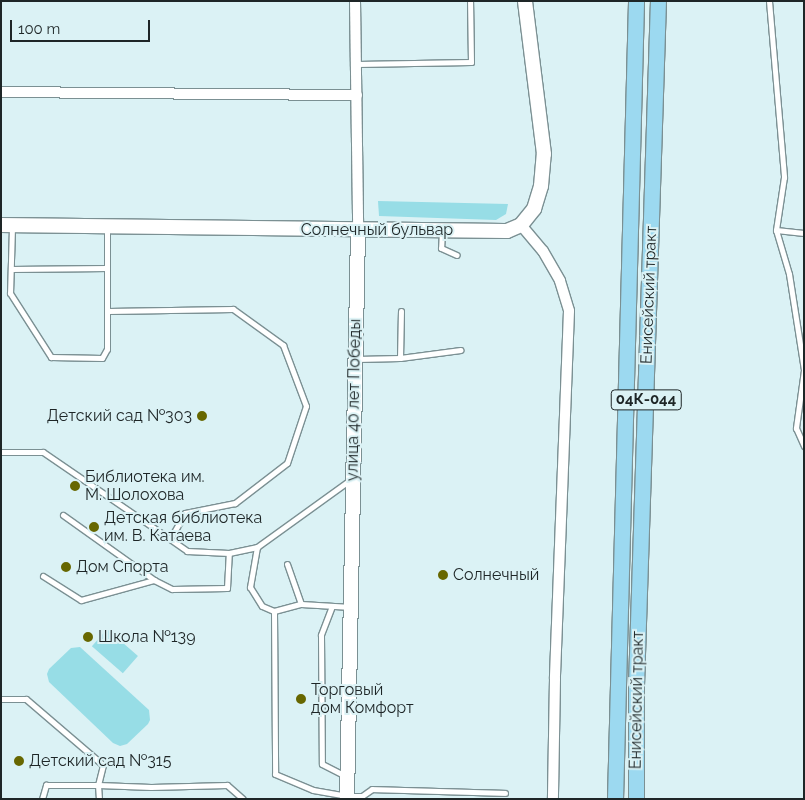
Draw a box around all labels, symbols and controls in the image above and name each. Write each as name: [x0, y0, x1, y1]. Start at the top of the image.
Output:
scale bar: [12, 10, 152, 42]
text: 100 m: [18, 20, 60, 38]
street label: Солнечный бульвар: [301, 220, 453, 240]
street label: Енисейский тракт: [637, 225, 661, 365]
street label: улица 40 лет Победы: [343, 319, 365, 481]
road number: 04К-044: [610, 388, 682, 412]
place label: Детский сад №303: [47, 406, 192, 426]
marker: Детский сад №303: [196, 410, 208, 422]
place label: Библиотека им. М. Шолохова: [85, 467, 205, 505]
marker: Библиотека им. М. Шолохова: [69, 480, 81, 492]
place label: Детская библиотека им. В. Катаева: [104, 508, 262, 546]
marker: Детская библиотека им. В. Катаева: [88, 521, 100, 533]
place label: Дом Спорта: [76, 557, 169, 577]
marker: Дом Спорта: [60, 561, 72, 573]
place label: Солнечный: [453, 565, 539, 585]
marker: Солнечный: [437, 569, 449, 581]
place label: Школа №139: [98, 627, 196, 647]
marker: Школа №139: [82, 631, 94, 643]
street label: Енисейский тракт: [626, 631, 648, 769]
place label: Торговый дом Комфорт: [311, 680, 414, 718]
marker: Торговый дом Комфорт: [295, 693, 307, 705]
place label: Детский сад №315: [29, 751, 171, 771]
marker: Детский сад №315: [13, 755, 25, 767]

